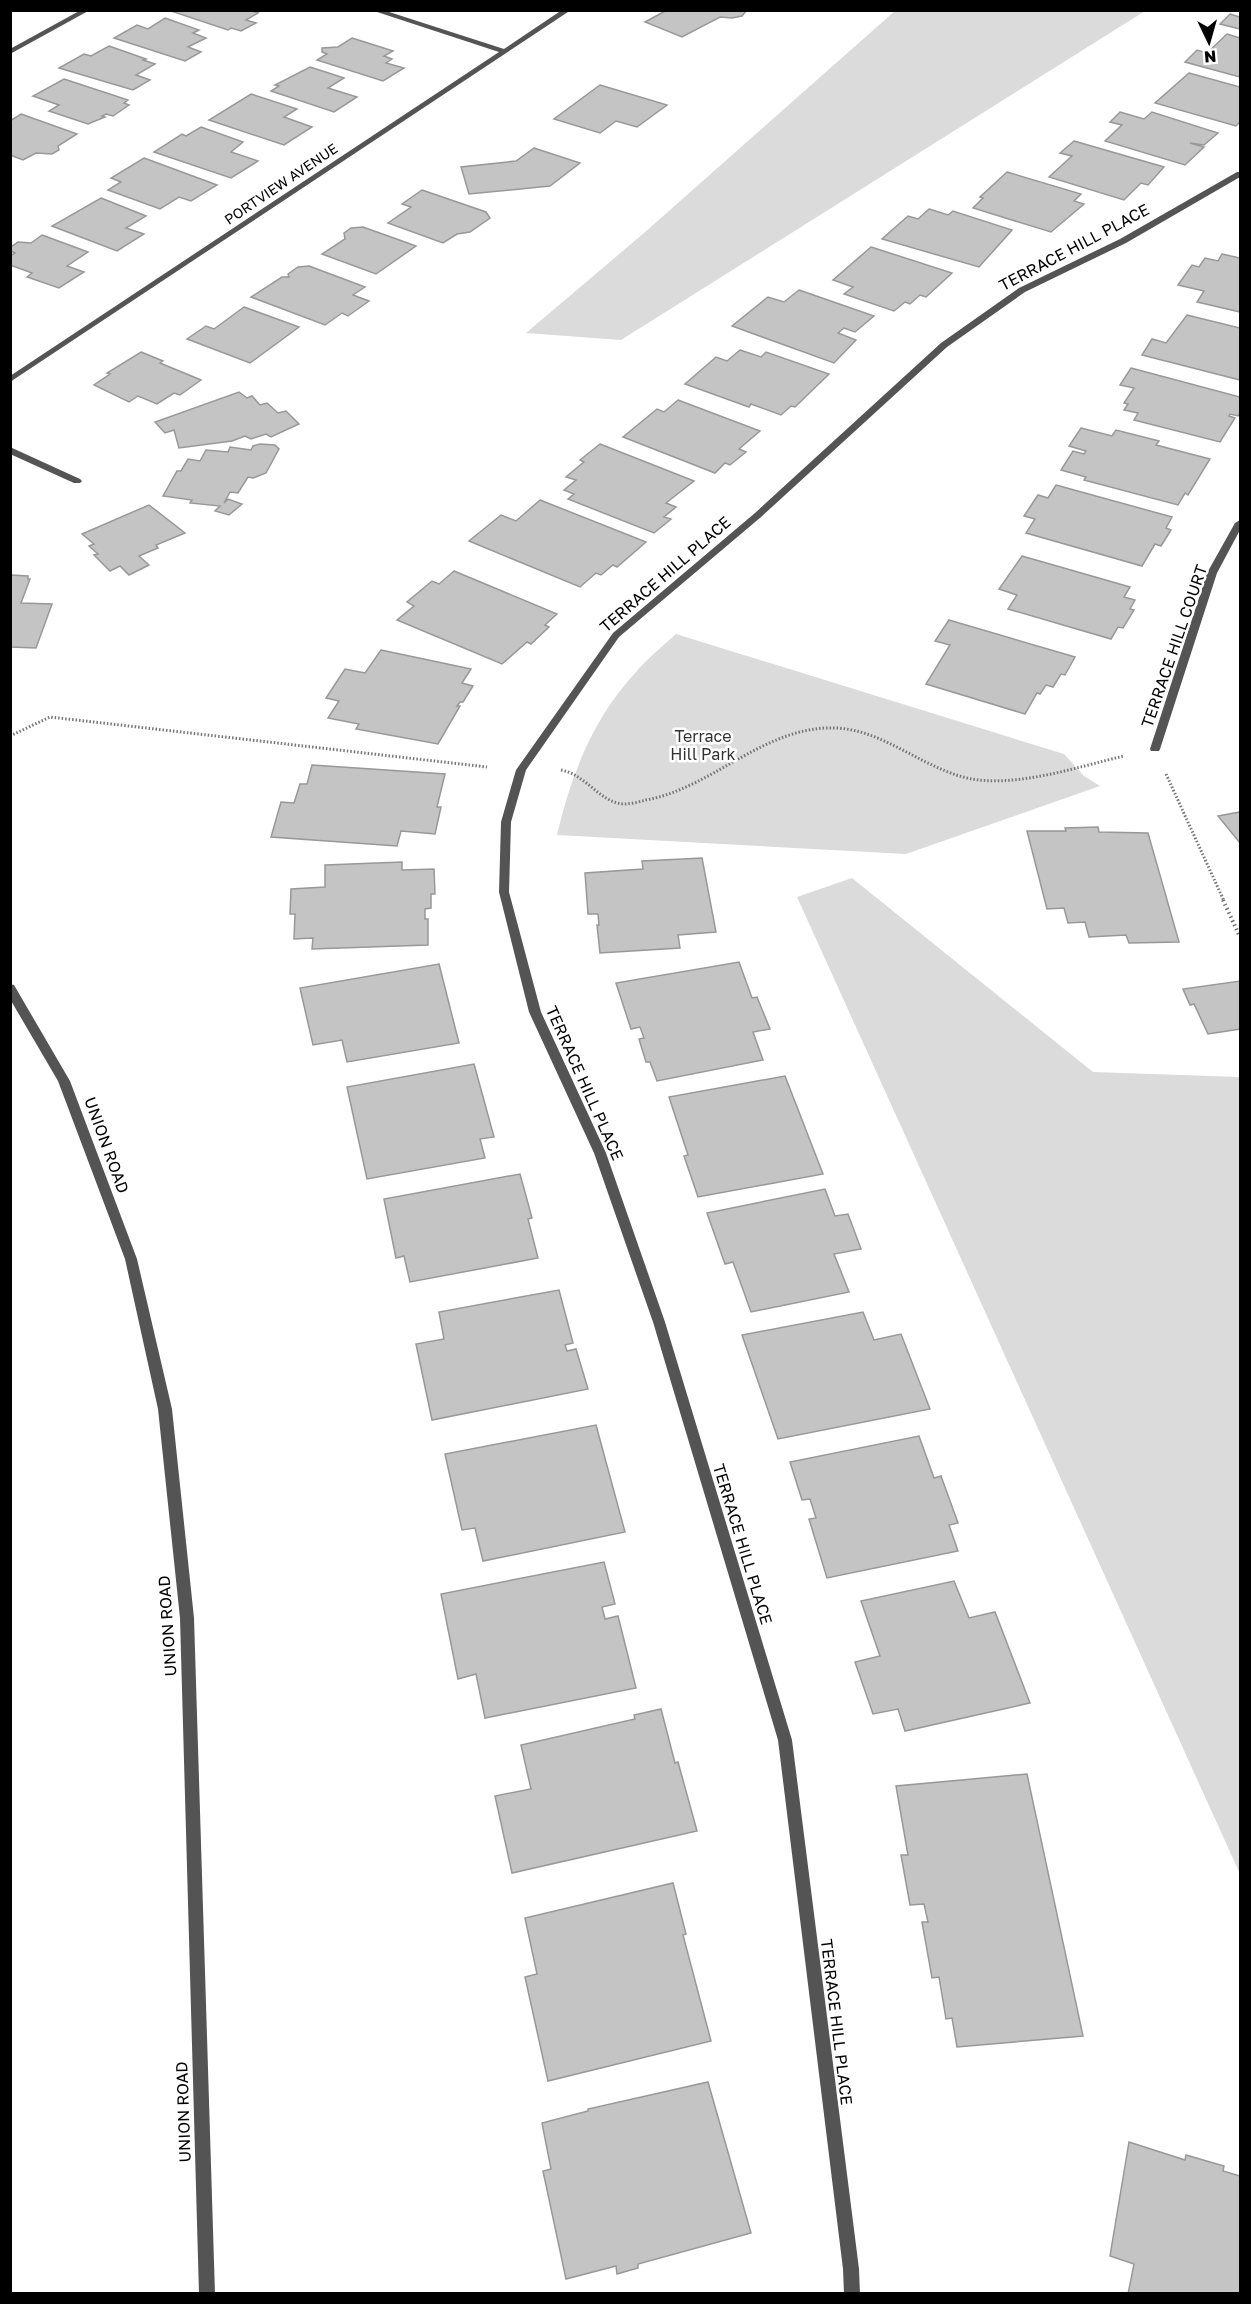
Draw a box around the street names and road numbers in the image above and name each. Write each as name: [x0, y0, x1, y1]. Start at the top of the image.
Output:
street label: PORTVIEW AVENUE: [221, 139, 340, 228]
street label: TERRACE HILL PLACE: [996, 199, 1152, 295]
street label: TERRACE HILL PLACE: [595, 512, 735, 636]
street label: TERRACE HILL COURT: [1137, 562, 1211, 730]
street label: TERRACE HILL PLACE: [542, 1003, 628, 1163]
street label: UNION ROAD: [80, 1094, 134, 1196]
street label: TERRACE HILL PLACE: [709, 1461, 777, 1627]
street label: UNION ROAD: [153, 1575, 181, 1677]
street label: TERRACE HILL PLACE: [817, 1938, 857, 2106]
street label: UNION ROAD: [171, 2061, 195, 2163]

